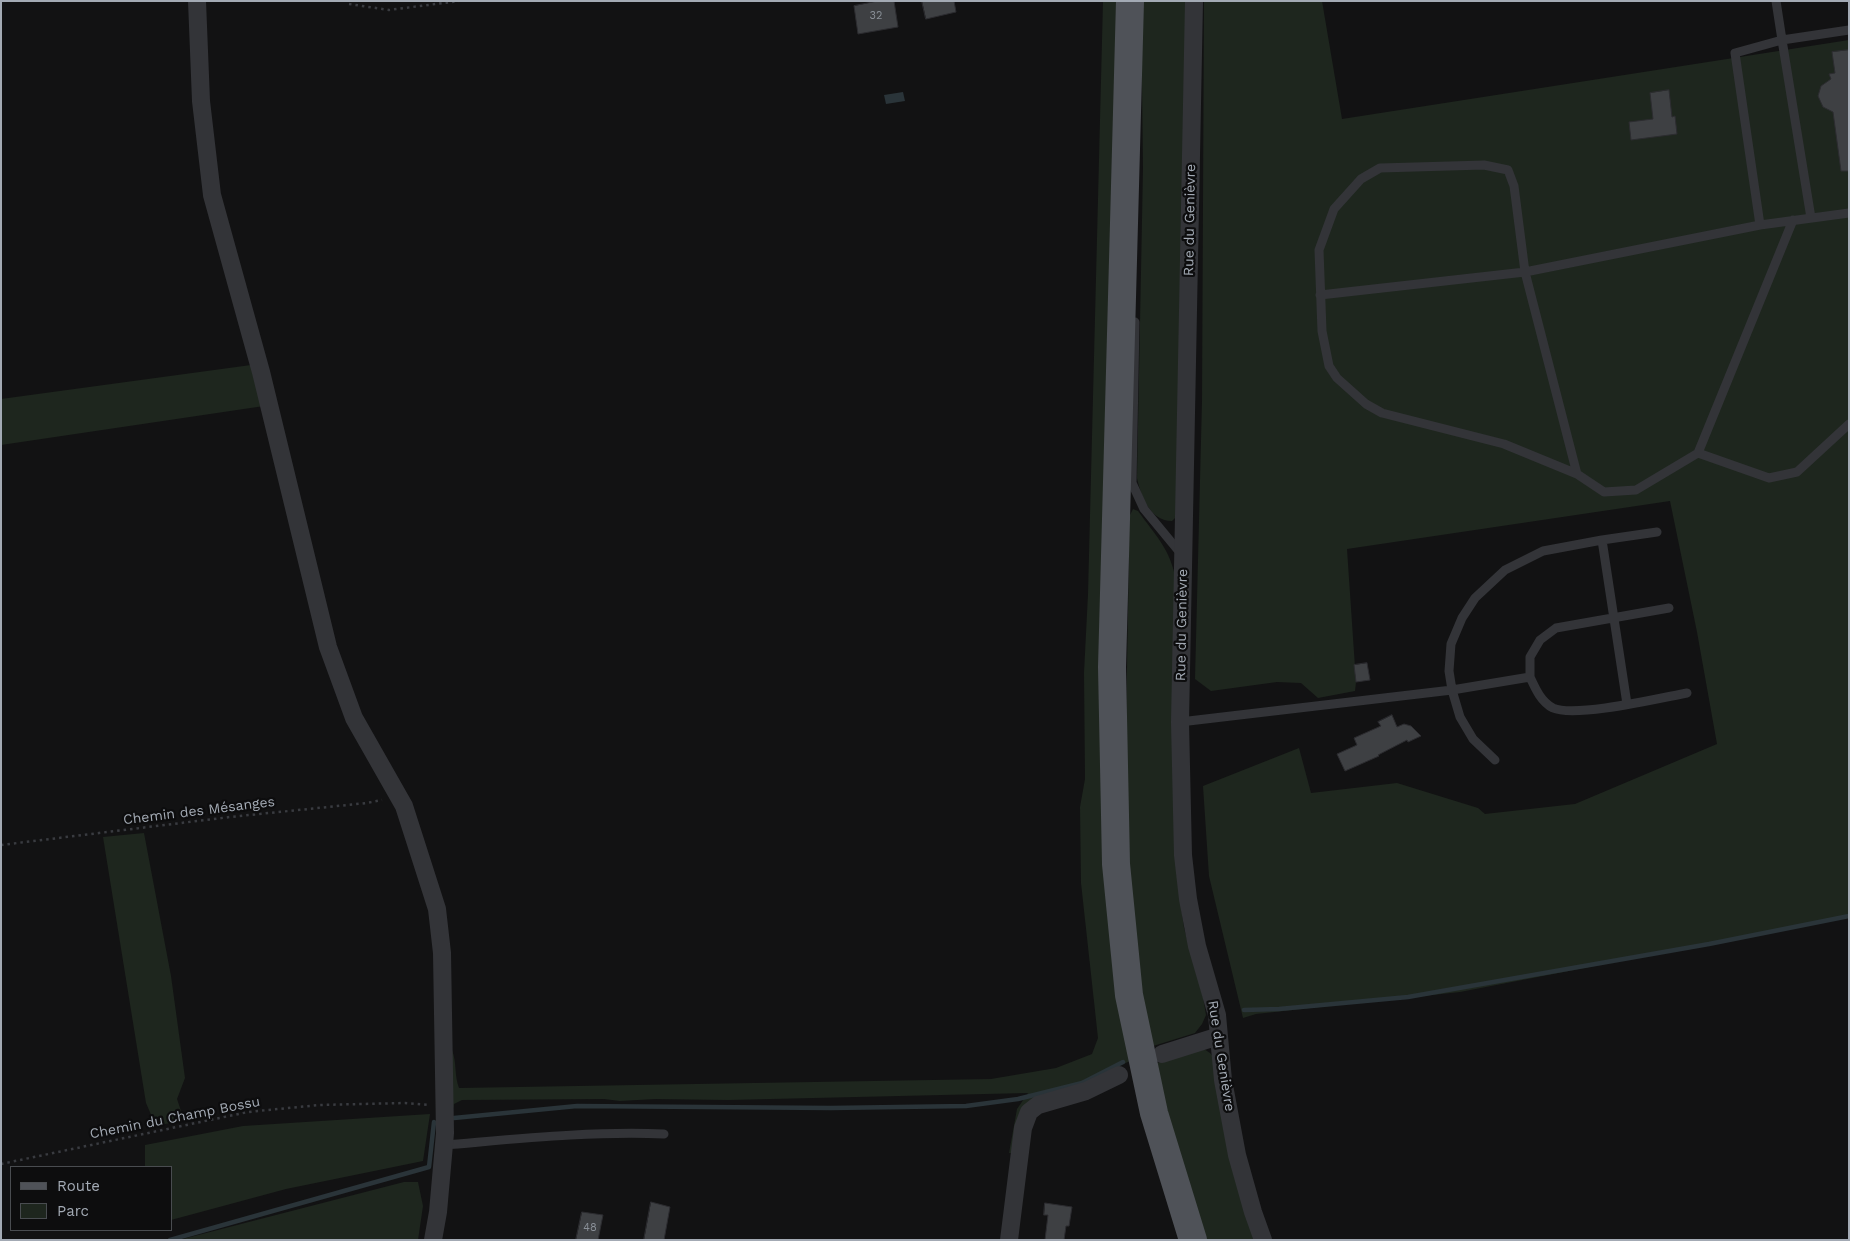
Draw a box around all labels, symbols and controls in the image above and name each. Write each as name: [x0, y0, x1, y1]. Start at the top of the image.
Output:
house number: 32: [870, 9, 882, 23]
street label: Rue du Genièvre: [1181, 164, 1199, 276]
street label: Rue du Genièvre: [1173, 569, 1191, 681]
street label: Chemin des Mésanges: [122, 793, 276, 829]
street label: Rue du Genièvre: [1204, 999, 1238, 1113]
street label: Chemin du Champ Bossu: [88, 1093, 262, 1143]
legend: [10, 1166, 172, 1231]
text: Route: [57, 1177, 100, 1195]
text: Parc: [57, 1202, 89, 1220]
house number: 48: [583, 1221, 597, 1235]

